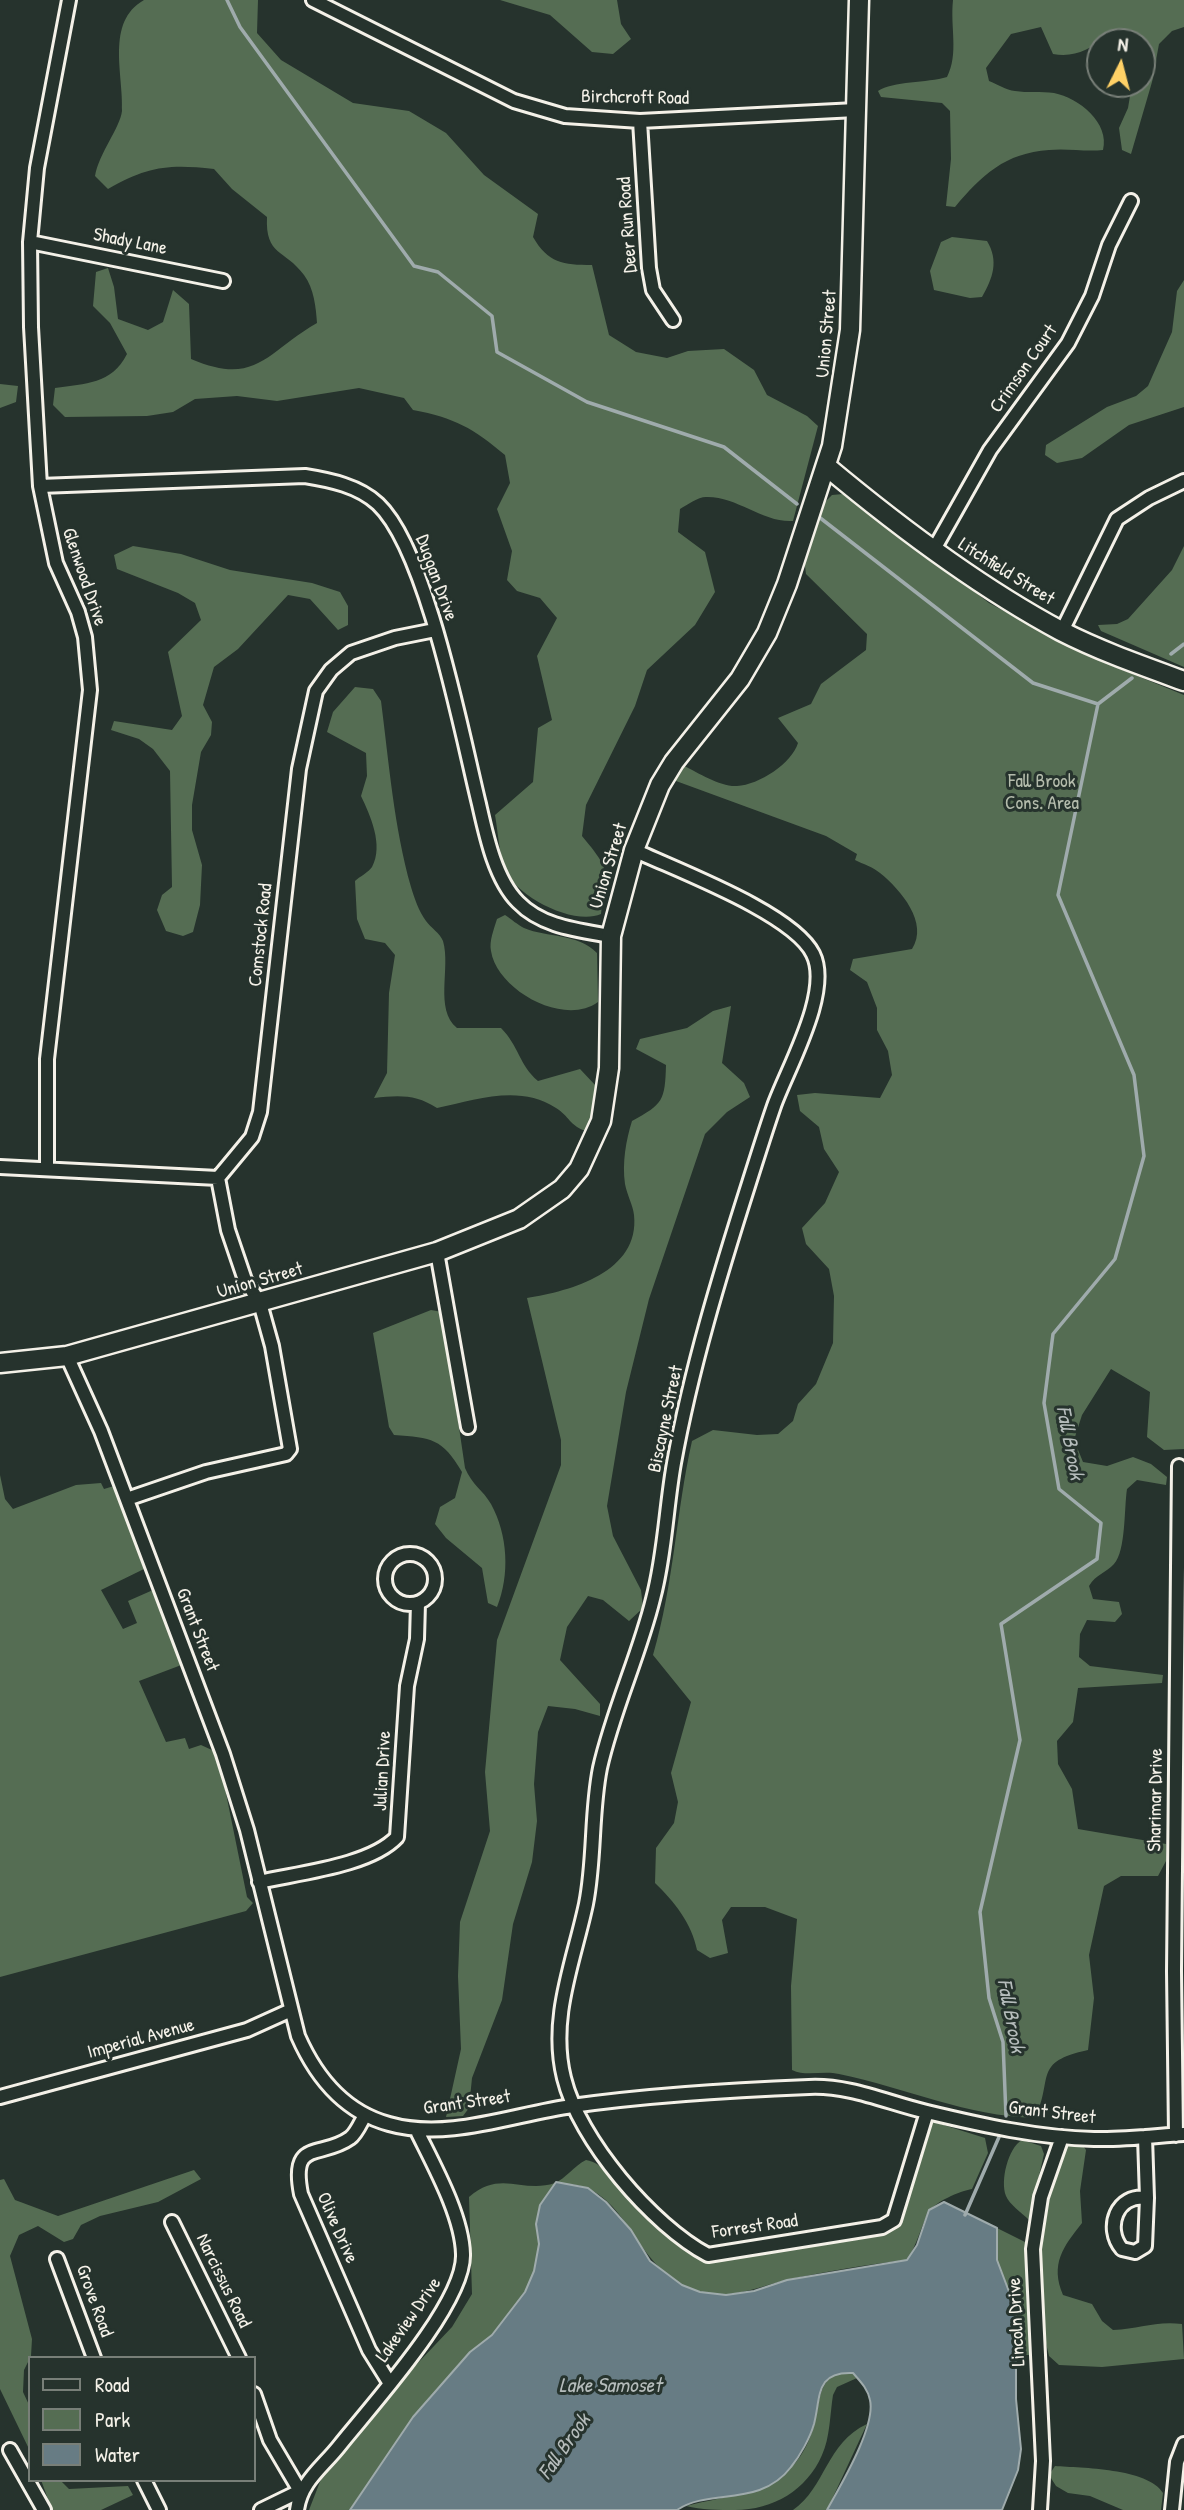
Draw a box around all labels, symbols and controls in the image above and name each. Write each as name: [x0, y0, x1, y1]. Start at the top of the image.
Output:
north arrow: [1086, 28, 1156, 98]
text: N: [1117, 31, 1129, 58]
street label: Birchcroft Road: [581, 86, 689, 110]
street label: Deer Run Road: [613, 176, 643, 274]
street label: Shady Lane: [91, 224, 169, 260]
street label: Union Street: [812, 289, 842, 379]
street label: Crimson Court: [985, 321, 1063, 417]
street label: Glenwood Drive: [57, 525, 111, 629]
street label: Duggan Drive: [410, 532, 462, 624]
street label: Litchfield Street: [954, 533, 1058, 611]
park label: Fall Brook Cons. Area: [1005, 771, 1079, 815]
street label: Union Street: [585, 821, 633, 911]
street label: Comstock Road: [244, 882, 278, 988]
street label: Union Street: [214, 1258, 306, 1304]
street label: Biscayne Street: [644, 1363, 688, 1475]
water label: Fall Brook: [1050, 1404, 1088, 1482]
street label: Grant Street: [171, 1585, 223, 1675]
street label: Julian Drive: [370, 1730, 396, 1812]
street label: Sharimar Drive: [1144, 1748, 1168, 1852]
water label: Fall Brook: [991, 1977, 1029, 2055]
street label: Imperial Avenue: [85, 2014, 197, 2064]
street label: Grant Street: [422, 2086, 512, 2120]
street label: Grant Street: [1007, 2096, 1097, 2130]
street label: Olive Drive: [311, 2189, 363, 2267]
street label: Forrest Road: [711, 2210, 799, 2244]
street label: Narcissus Road: [190, 2230, 256, 2332]
street label: Grove Road: [71, 2262, 117, 2340]
street label: Lakeview Drive: [371, 2273, 447, 2367]
street label: Lincoln Drive: [1003, 2277, 1031, 2367]
legend: [28, 2356, 256, 2482]
text: Road: [95, 2370, 129, 2399]
water label: Lake Samoset: [559, 2373, 661, 2399]
text: Park: [95, 2405, 130, 2434]
water label: Fall Brook: [533, 2409, 597, 2485]
text: Water: [95, 2440, 140, 2469]

